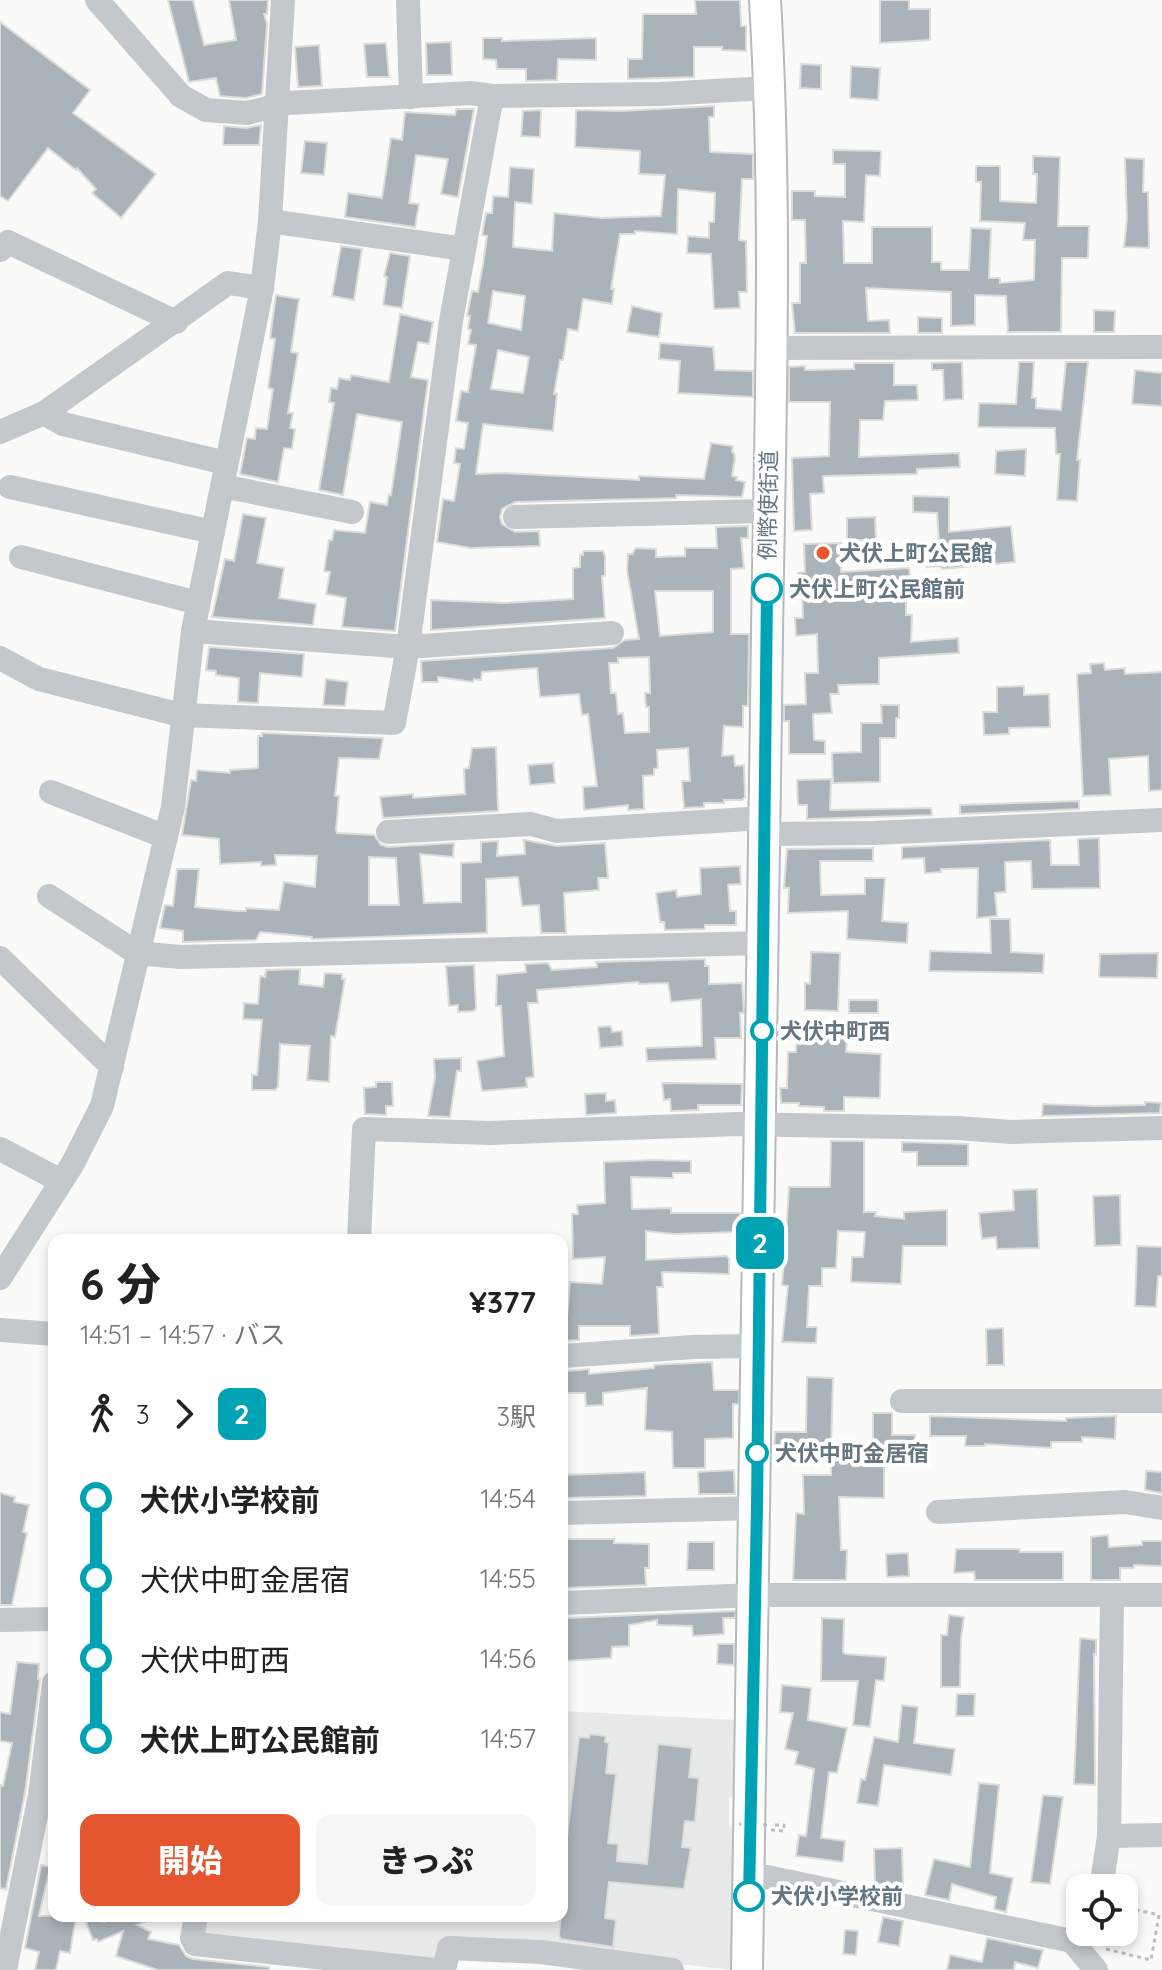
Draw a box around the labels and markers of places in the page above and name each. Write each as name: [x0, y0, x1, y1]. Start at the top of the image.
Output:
place label: 犬伏上町公民館: [839, 539, 993, 567]
marker: 犬伏上町公民館: [814, 544, 832, 562]
marker: 犬伏上町公民館前: [752, 574, 782, 604]
place label: 犬伏上町公民館前: [789, 575, 965, 603]
place label: 犬伏中町西: [780, 1017, 890, 1045]
marker: 犬伏中町西: [751, 1020, 773, 1042]
place label: 犬伏中町金居宿: [775, 1439, 929, 1467]
marker: 犬伏中町金居宿: [746, 1442, 768, 1464]
marker: 犬伏小学校前: [734, 1881, 764, 1911]
place label: 犬伏小学校前: [771, 1882, 903, 1910]

